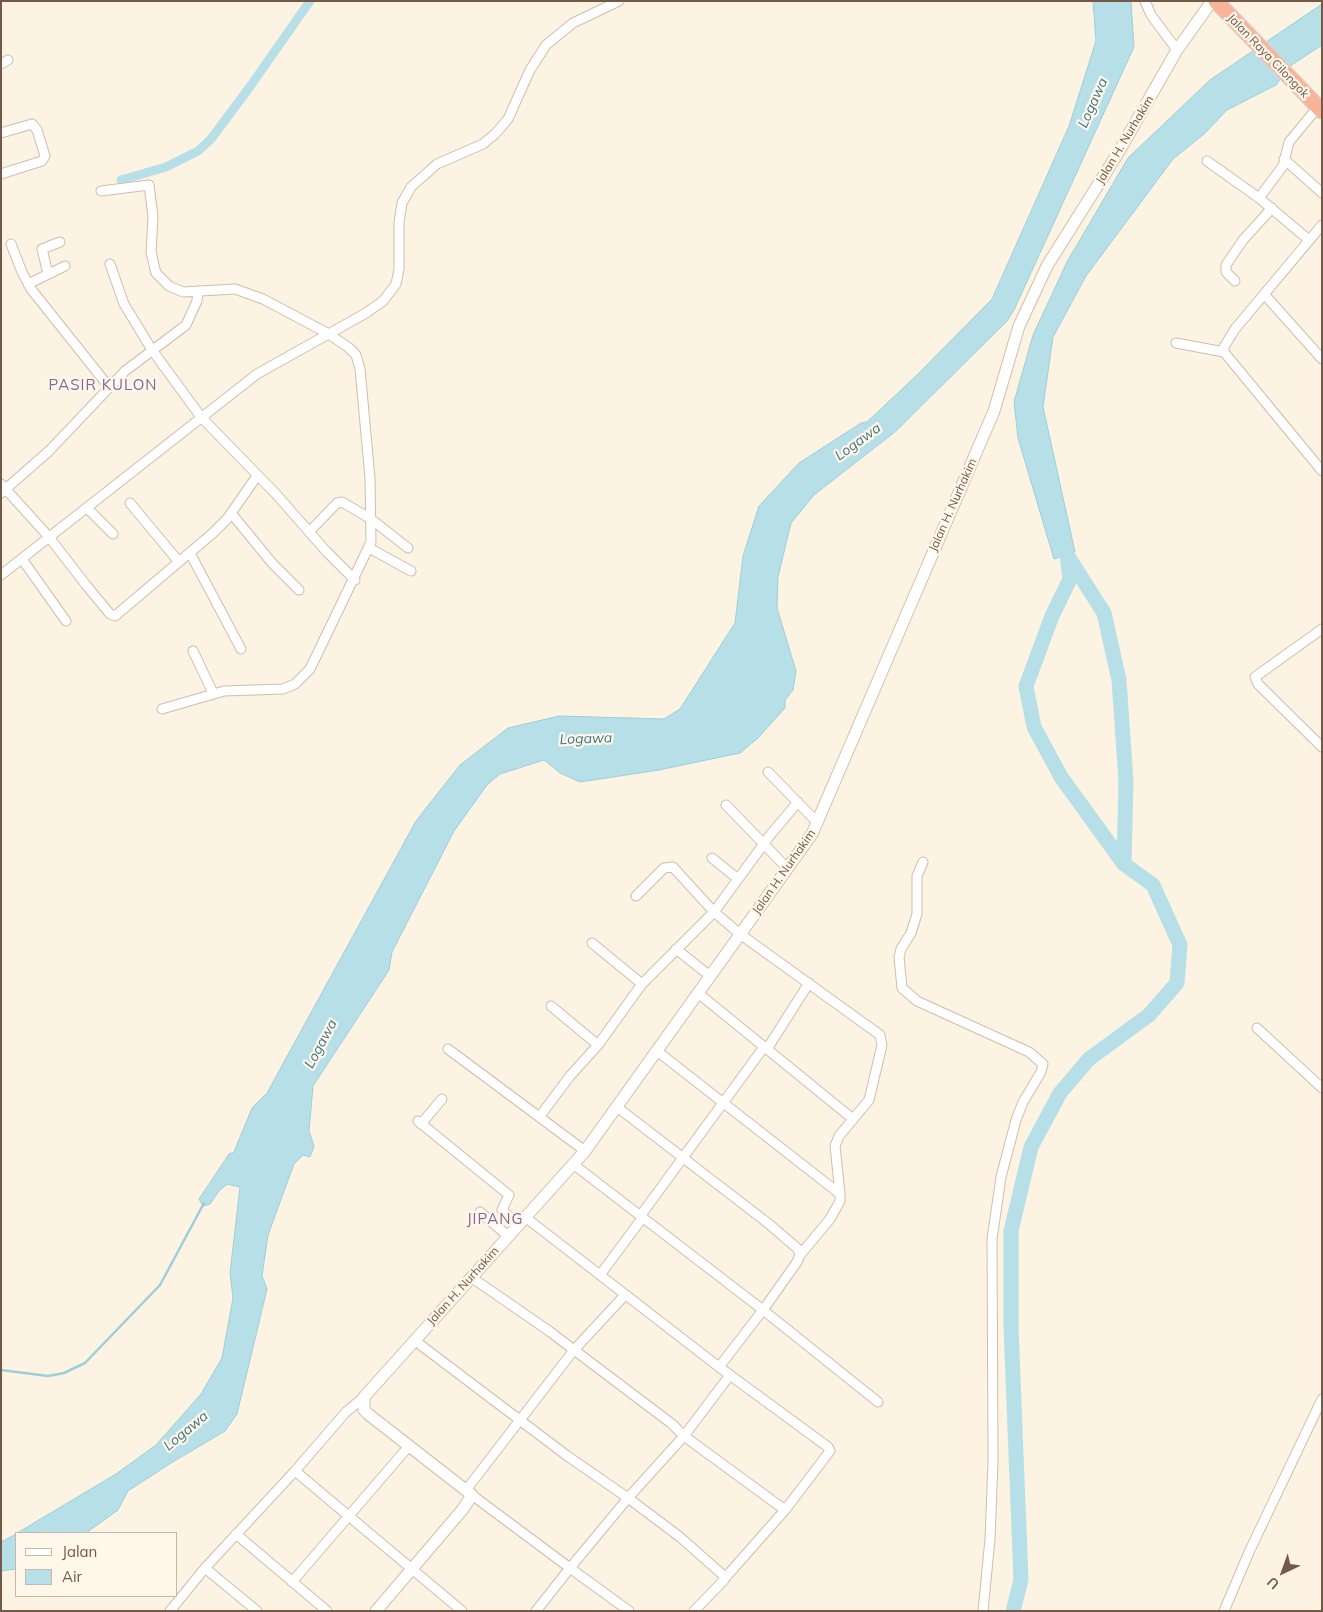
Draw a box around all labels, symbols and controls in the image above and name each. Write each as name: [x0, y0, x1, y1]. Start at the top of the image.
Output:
street label: Jalan Raya Cilongok: [1224, 11, 1312, 101]
water label: Logawa: [1075, 75, 1111, 131]
street label: Jalan H. Nurhakim: [1093, 93, 1157, 187]
district label: PASIR KULON: [47, 376, 159, 394]
water label: Logawa: [832, 420, 884, 464]
street label: Jalan H. Nurhakim: [926, 456, 980, 554]
water label: Logawa: [559, 730, 613, 748]
street label: Jalan H. Nurhakim: [749, 827, 819, 917]
water label: Logawa: [301, 1017, 341, 1071]
district label: JIPANG: [466, 1210, 524, 1228]
street label: Jalan H. Nurhakim: [424, 1244, 502, 1328]
water label: Logawa: [160, 1408, 212, 1454]
legend: [15, 1532, 178, 1597]
text: Jalan: [62, 1542, 97, 1561]
north arrow: [1258, 1547, 1308, 1597]
text: Air: [62, 1567, 82, 1586]
text: U: [1263, 1573, 1283, 1593]

